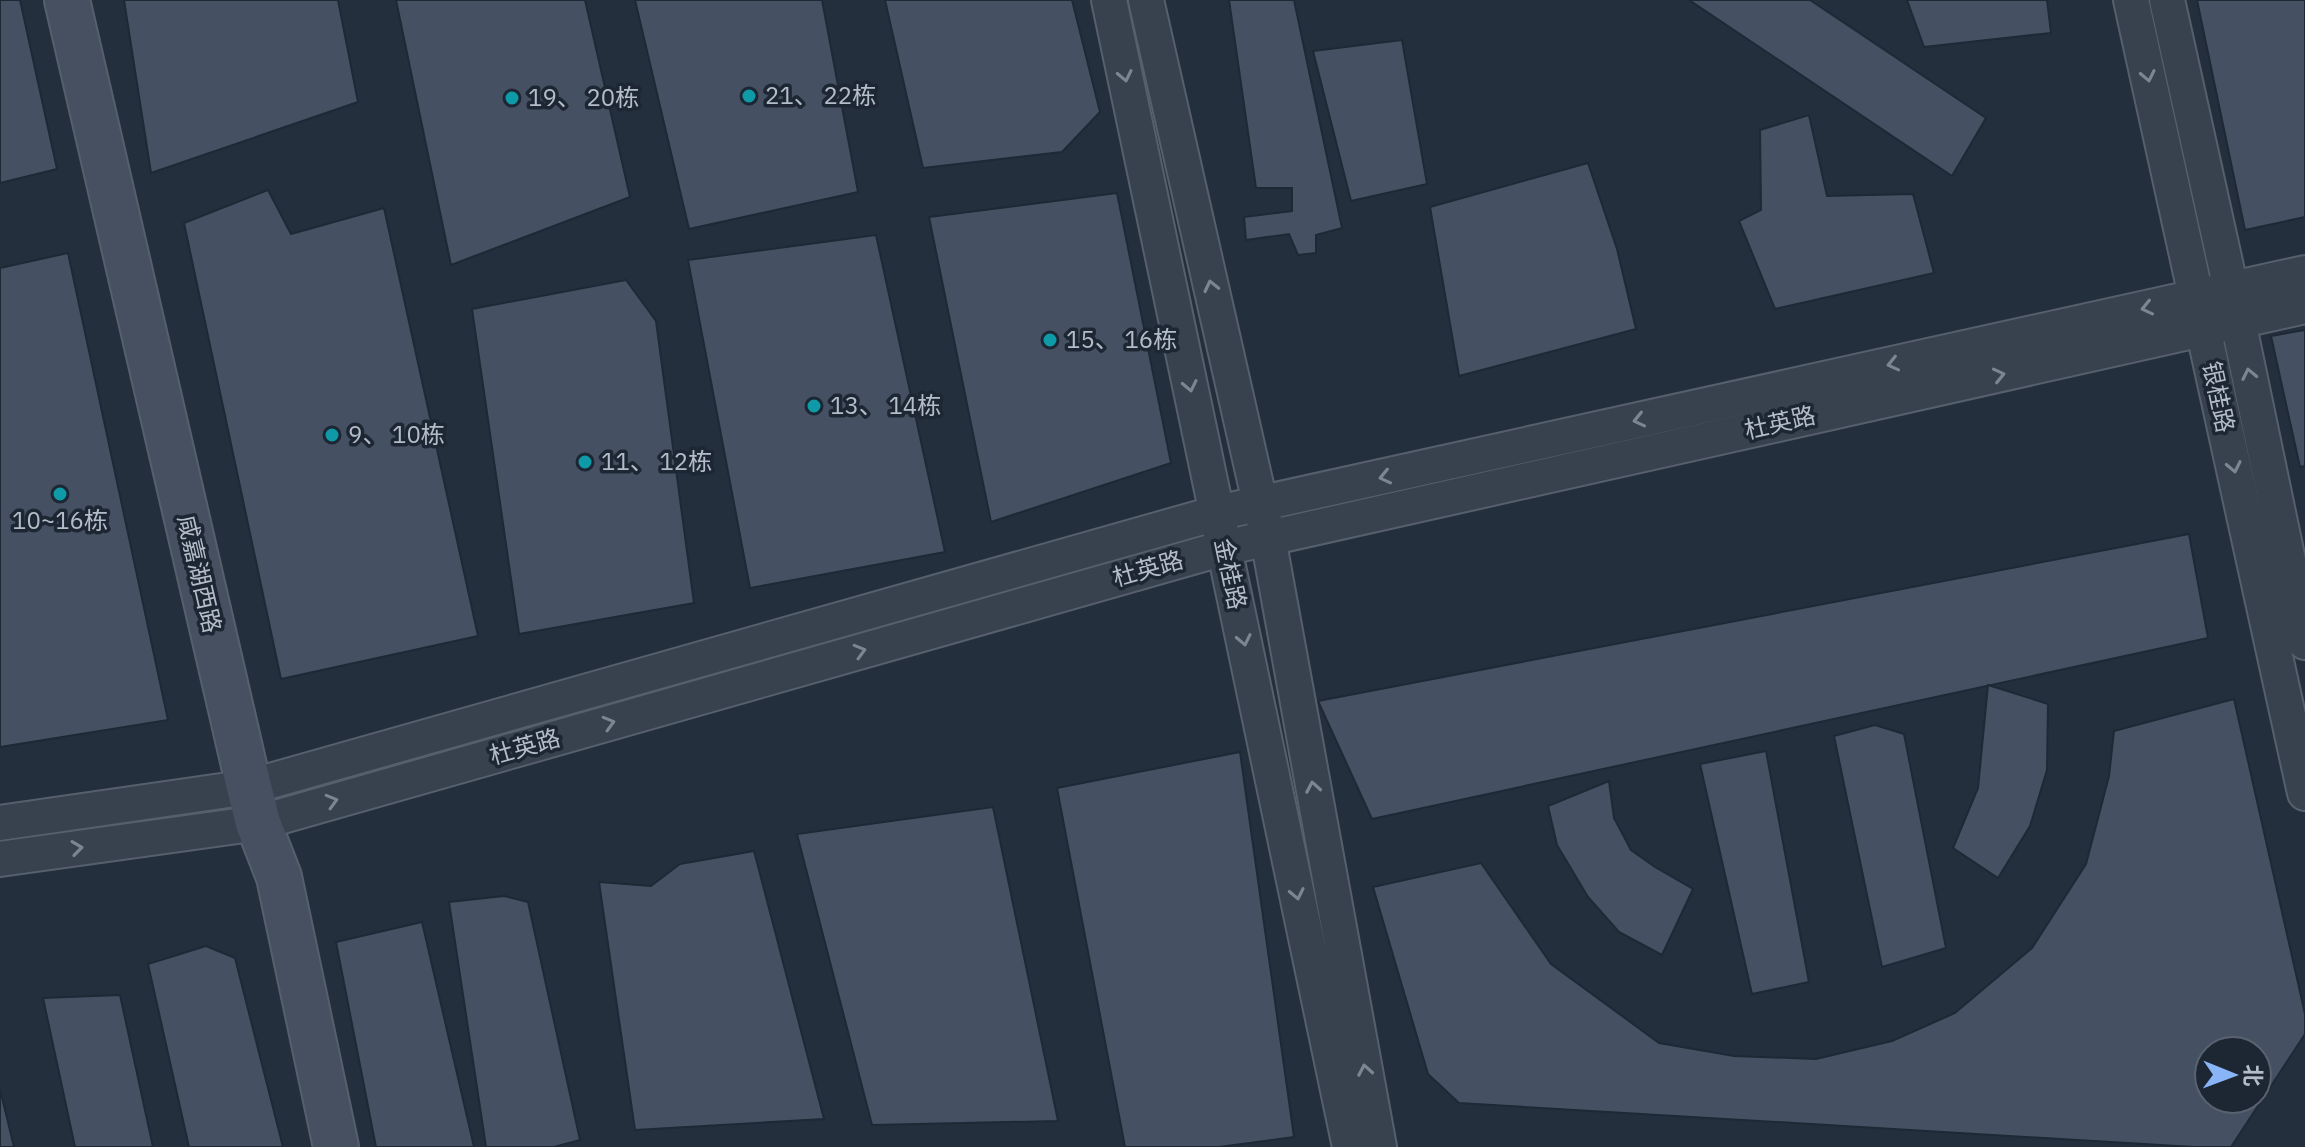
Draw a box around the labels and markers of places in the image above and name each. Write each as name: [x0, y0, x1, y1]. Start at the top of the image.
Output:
place label: 21、 22栋: [765, 79, 876, 111]
place label: 19、 20栋: [528, 81, 639, 113]
marker: 21、 22栋: [740, 87, 758, 105]
marker: 19、 20栋: [503, 89, 521, 107]
place label: 15、 16栋: [1066, 323, 1177, 355]
marker: 15、 16栋: [1041, 331, 1059, 349]
place label: 13、 14栋: [830, 389, 941, 421]
marker: 13、 14栋: [805, 397, 823, 415]
place label: 9、 10栋: [348, 418, 445, 450]
marker: 9、 10栋: [323, 426, 341, 444]
place label: 11、 12栋: [601, 445, 712, 477]
marker: 11、 12栋: [576, 453, 594, 471]
marker: 10~16栋: [51, 485, 69, 503]
place label: 10~16栋: [12, 504, 108, 536]

